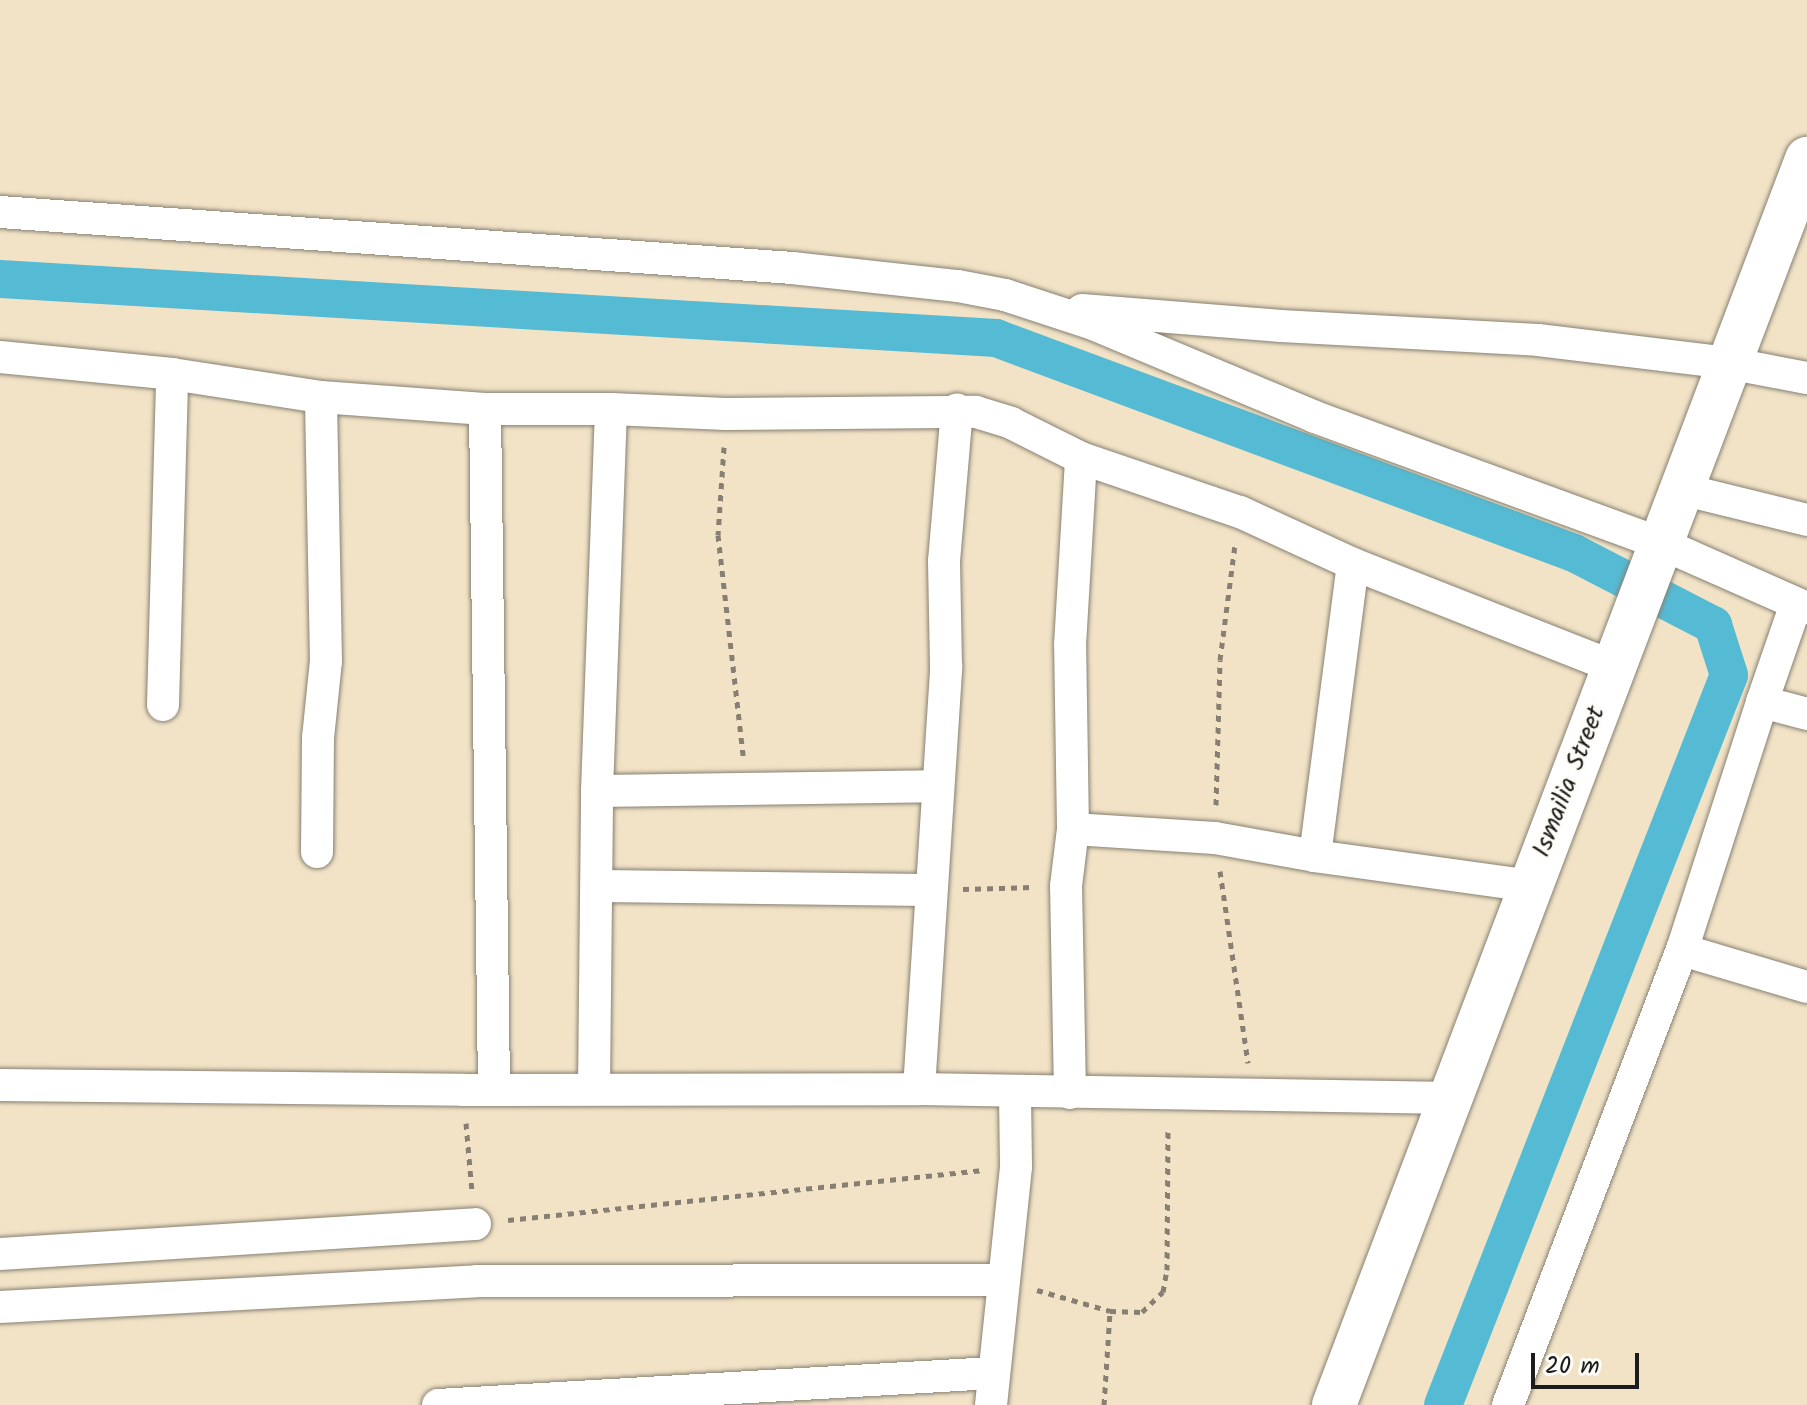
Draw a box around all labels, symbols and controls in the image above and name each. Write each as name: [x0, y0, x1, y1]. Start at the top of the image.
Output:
street label: Ismailia Street: [1527, 702, 1613, 862]
scale bar: [1535, 1337, 1643, 1387]
text: 20 m: [1545, 1347, 1600, 1386]

